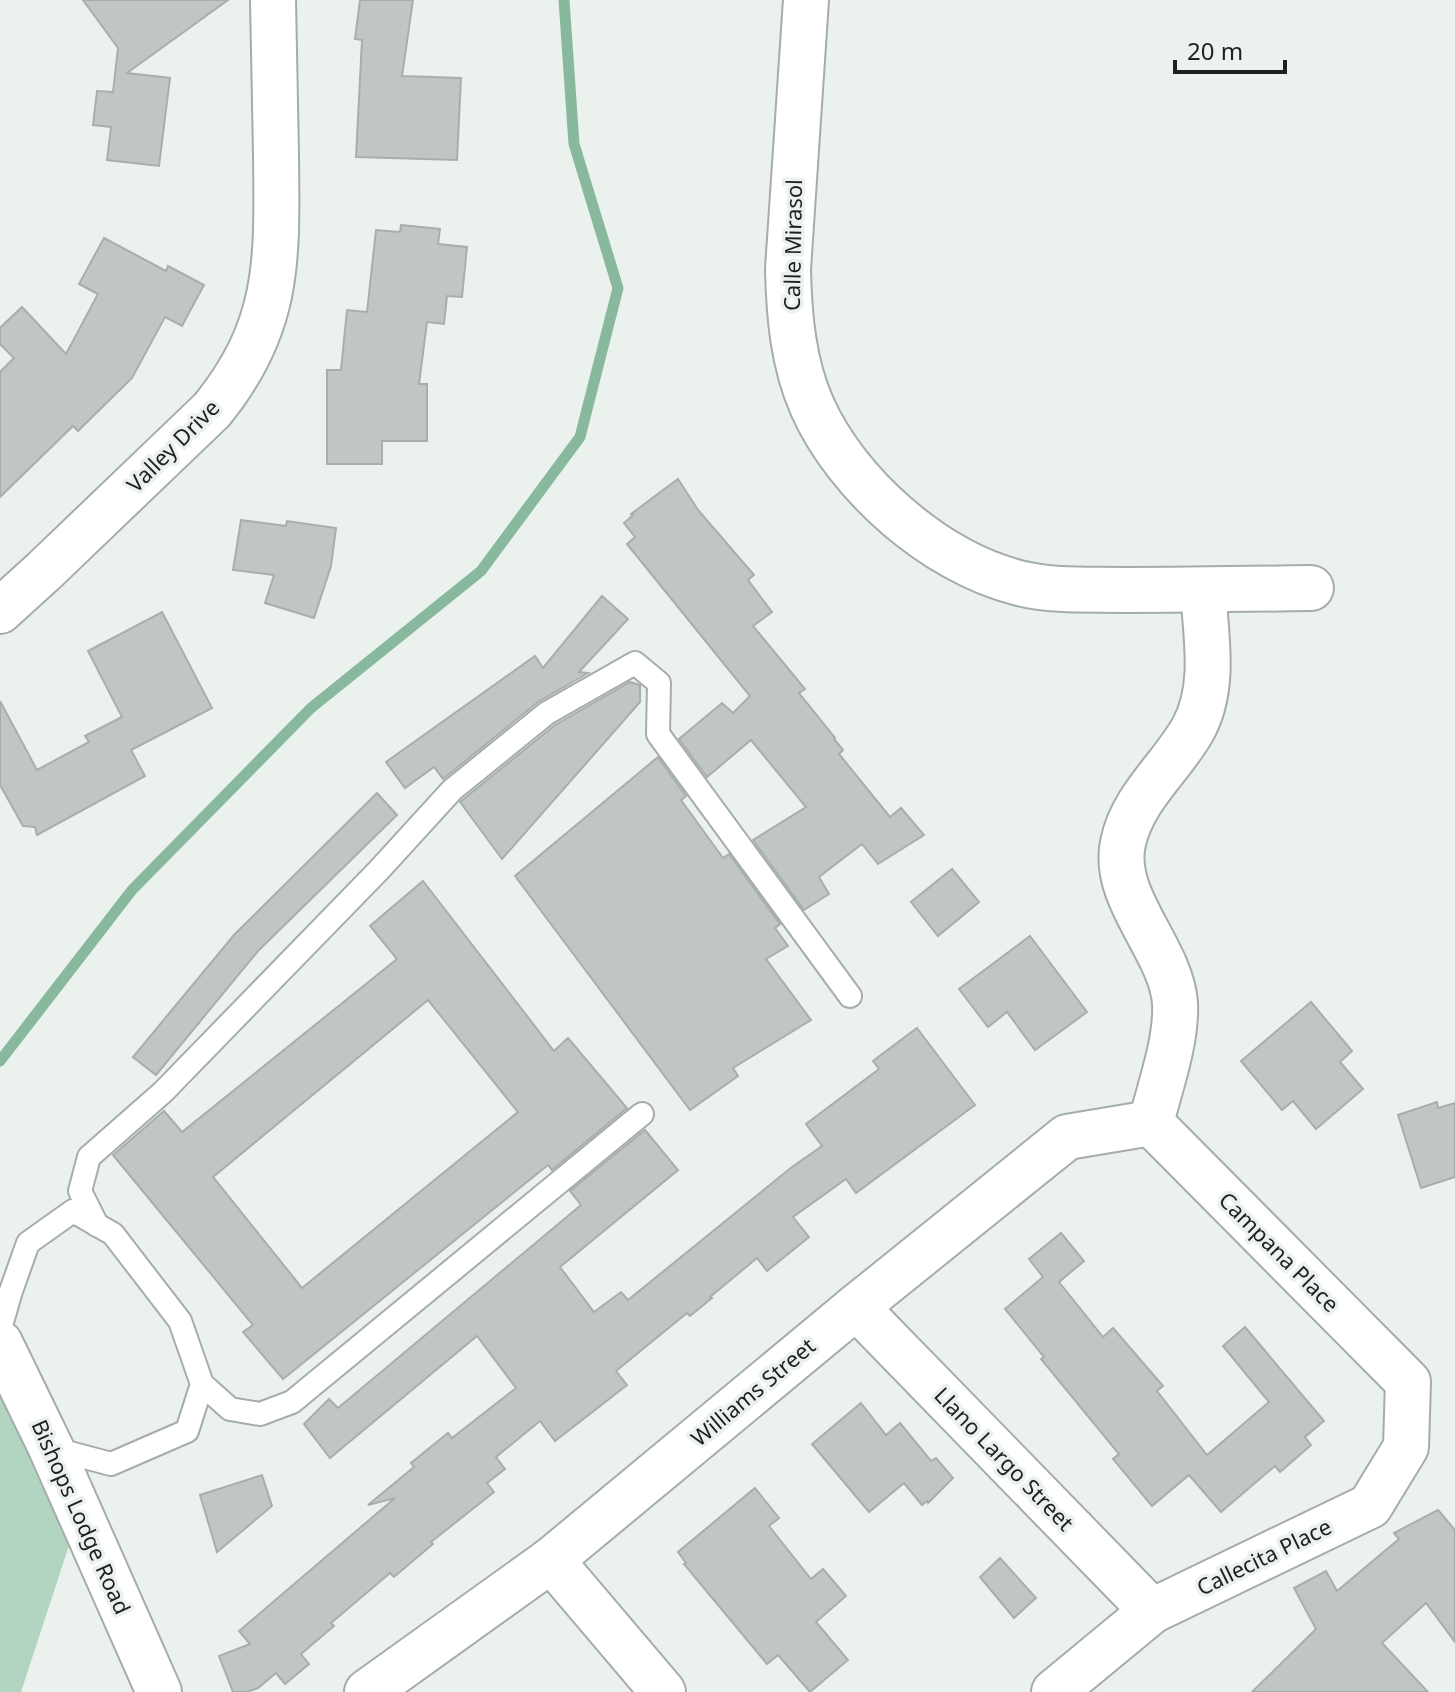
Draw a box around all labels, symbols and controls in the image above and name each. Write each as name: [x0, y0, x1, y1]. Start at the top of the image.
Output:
scale bar: [1175, 24, 1285, 74]
text: 20 m: [1187, 34, 1243, 67]
street label: Calle Mirasol: [776, 179, 808, 311]
street label: Valley Drive: [119, 392, 225, 498]
street label: Campana Place: [1213, 1185, 1346, 1318]
street label: Williams Street: [684, 1330, 821, 1452]
street label: Llano Largo Street: [928, 1380, 1081, 1537]
street label: Bishops Lodge Road: [25, 1415, 138, 1619]
street label: Callecita Place: [1191, 1510, 1336, 1602]

